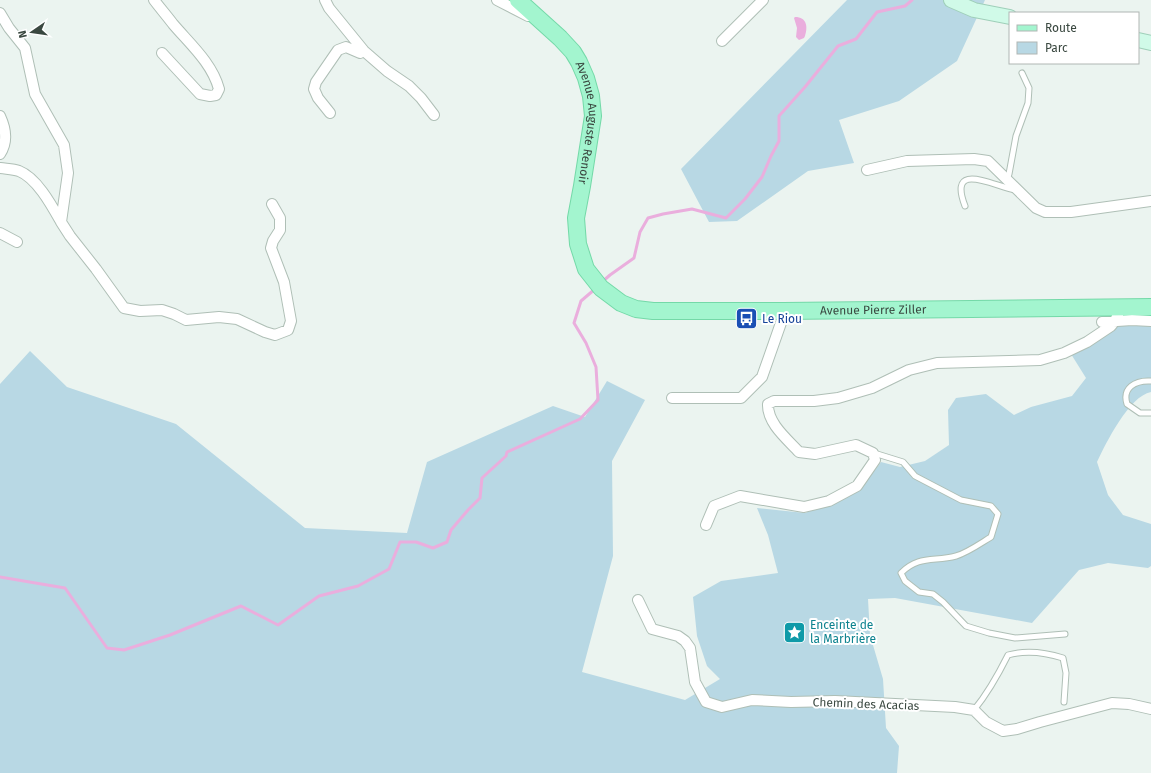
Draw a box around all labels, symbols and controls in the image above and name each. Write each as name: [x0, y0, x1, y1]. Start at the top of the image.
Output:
north arrow: [12, 12, 52, 52]
legend: [1009, 12, 1139, 64]
text: Route: [1045, 21, 1077, 35]
text: N: [16, 29, 30, 39]
text: Parc: [1045, 41, 1068, 55]
street label: Avenue Auguste Renoir: [573, 59, 600, 186]
street label: Avenue Pierre Ziller: [820, 302, 927, 318]
bus stop icon: Le Riou: [733, 306, 759, 332]
place label: Le Riou: [762, 312, 802, 326]
place label: Enceinte de la Marbrière: [810, 618, 876, 646]
place icon: Enceinte de la Marbrière: [781, 619, 807, 645]
street label: Chemin des Acacias: [812, 695, 920, 713]

